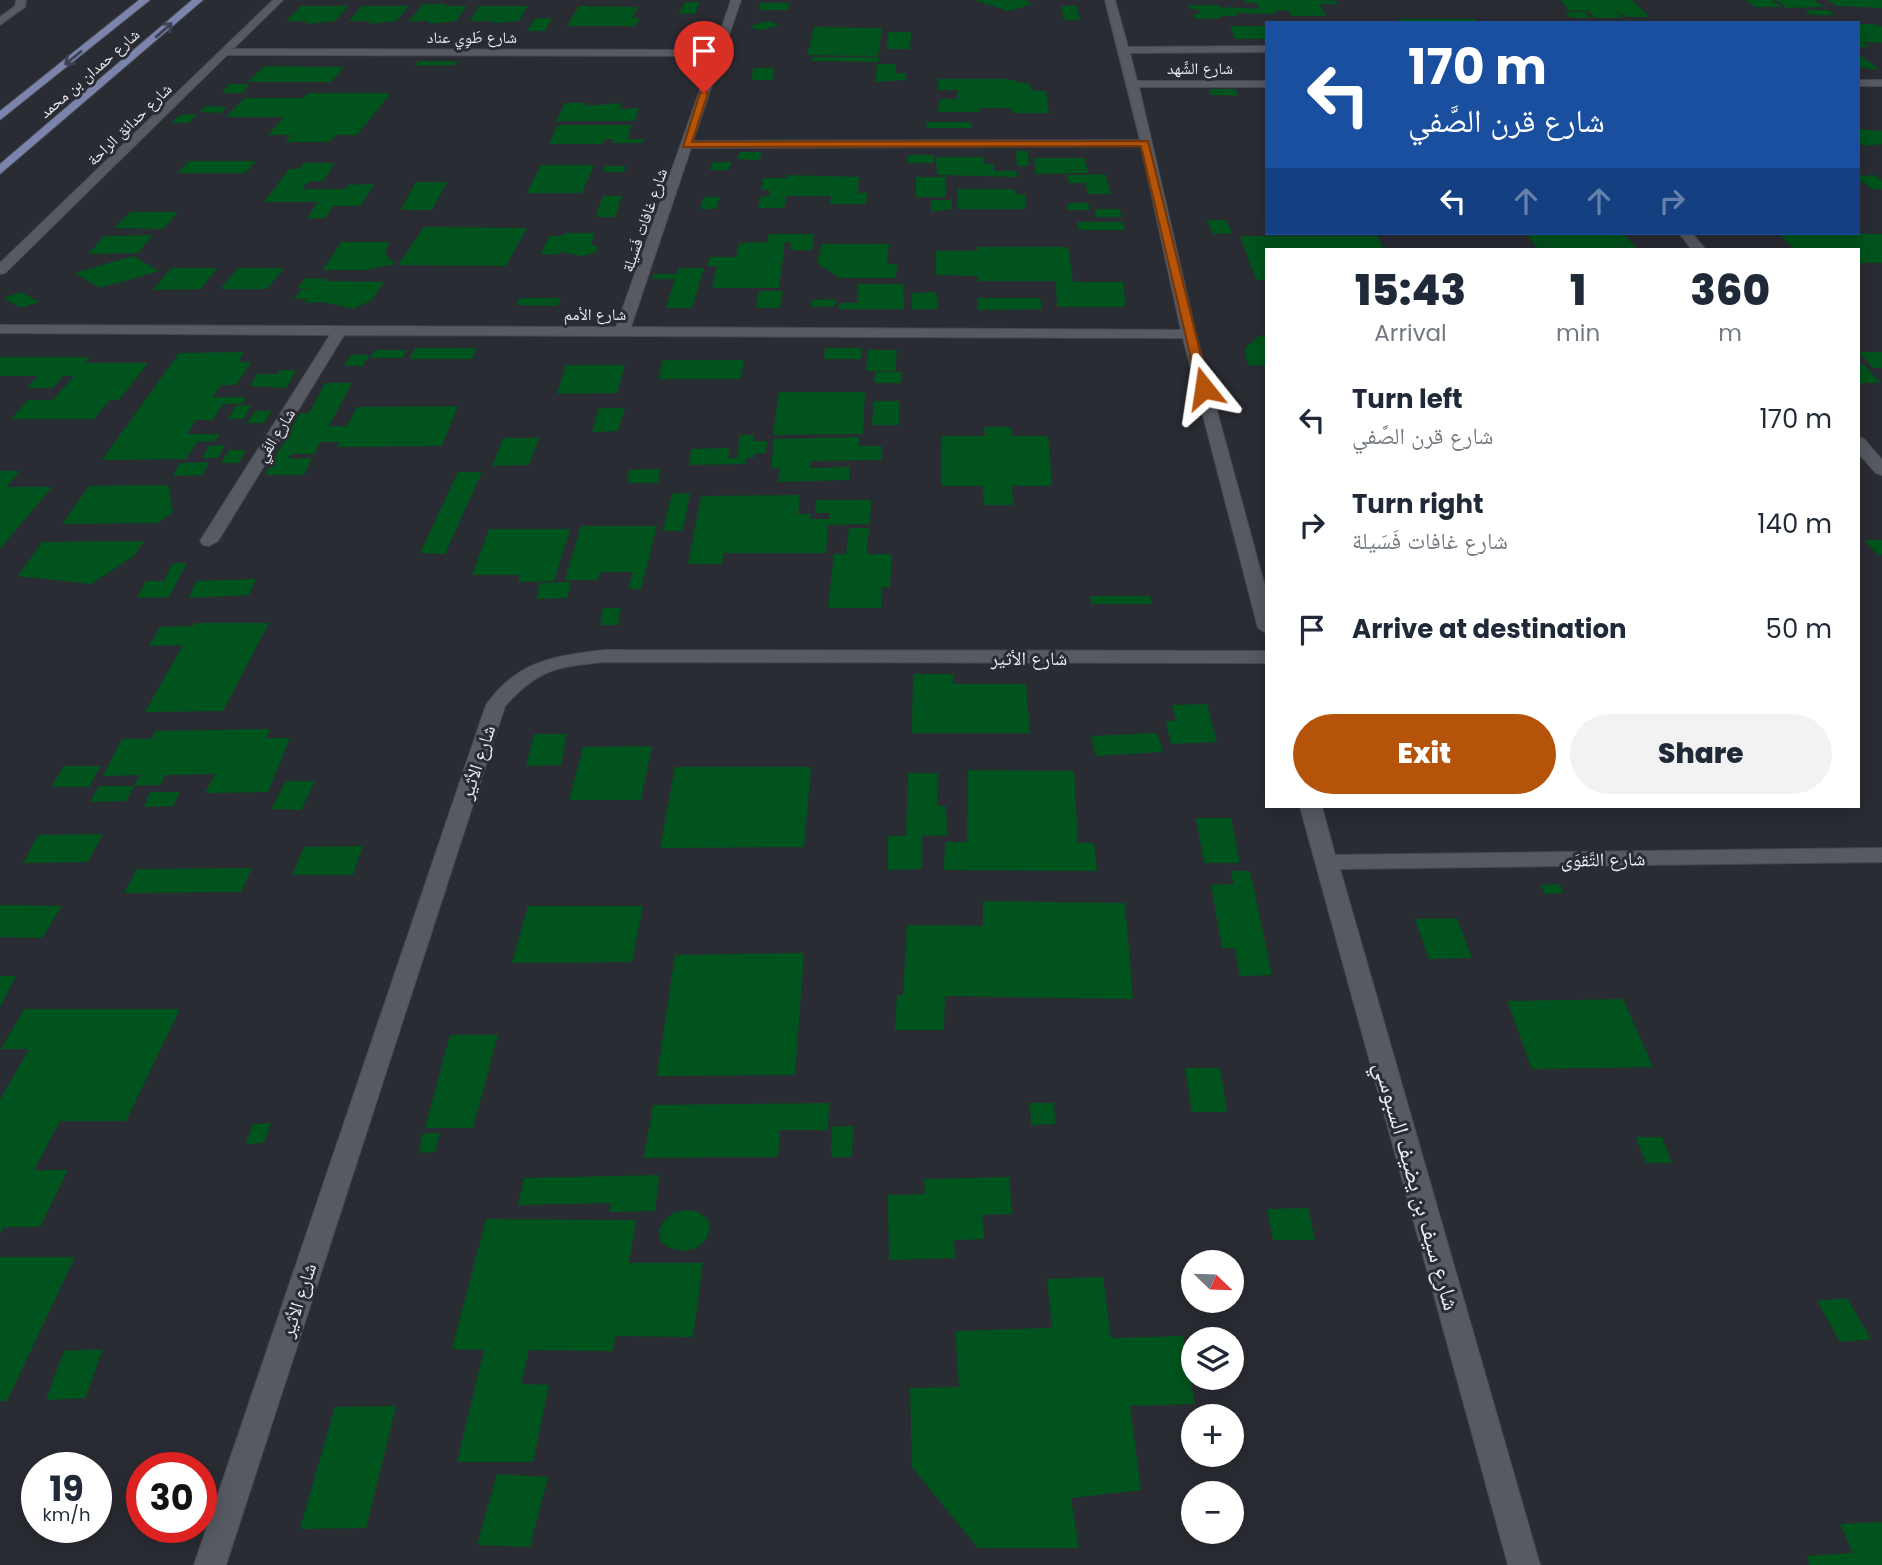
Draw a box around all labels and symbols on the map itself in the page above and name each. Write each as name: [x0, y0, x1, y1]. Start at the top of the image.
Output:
pin: [674, 21, 734, 93]
one-way arrow: [154, 22, 172, 38]
street label: شارع حمدان بن محمد: [34, 23, 145, 124]
street label: شارع طَوِي عناد: [427, 26, 517, 50]
one-way arrow: [64, 50, 82, 66]
street label: شارع الشَّهد: [1167, 57, 1233, 80]
street label: شارع حدائق الراحة: [82, 78, 177, 171]
street label: شارع غافات فَسَيلة: [616, 165, 673, 275]
street label: شارع الأمم: [564, 303, 626, 326]
position arrow: [1167, 351, 1241, 425]
street label: شارع الفَي: [250, 404, 302, 467]
street label: شارع الأثير: [990, 645, 1067, 672]
street label: شارع الأثير: [452, 722, 502, 804]
street label: شارع التَّقوَى: [1560, 845, 1646, 874]
street label: شارع سيف بن يضيف السبوسي: [1363, 1058, 1468, 1315]
north arrow: [1181, 1250, 1244, 1312]
street label: شارع الأثير: [273, 1260, 323, 1342]
speed limit sign: 30: [126, 1452, 217, 1543]

